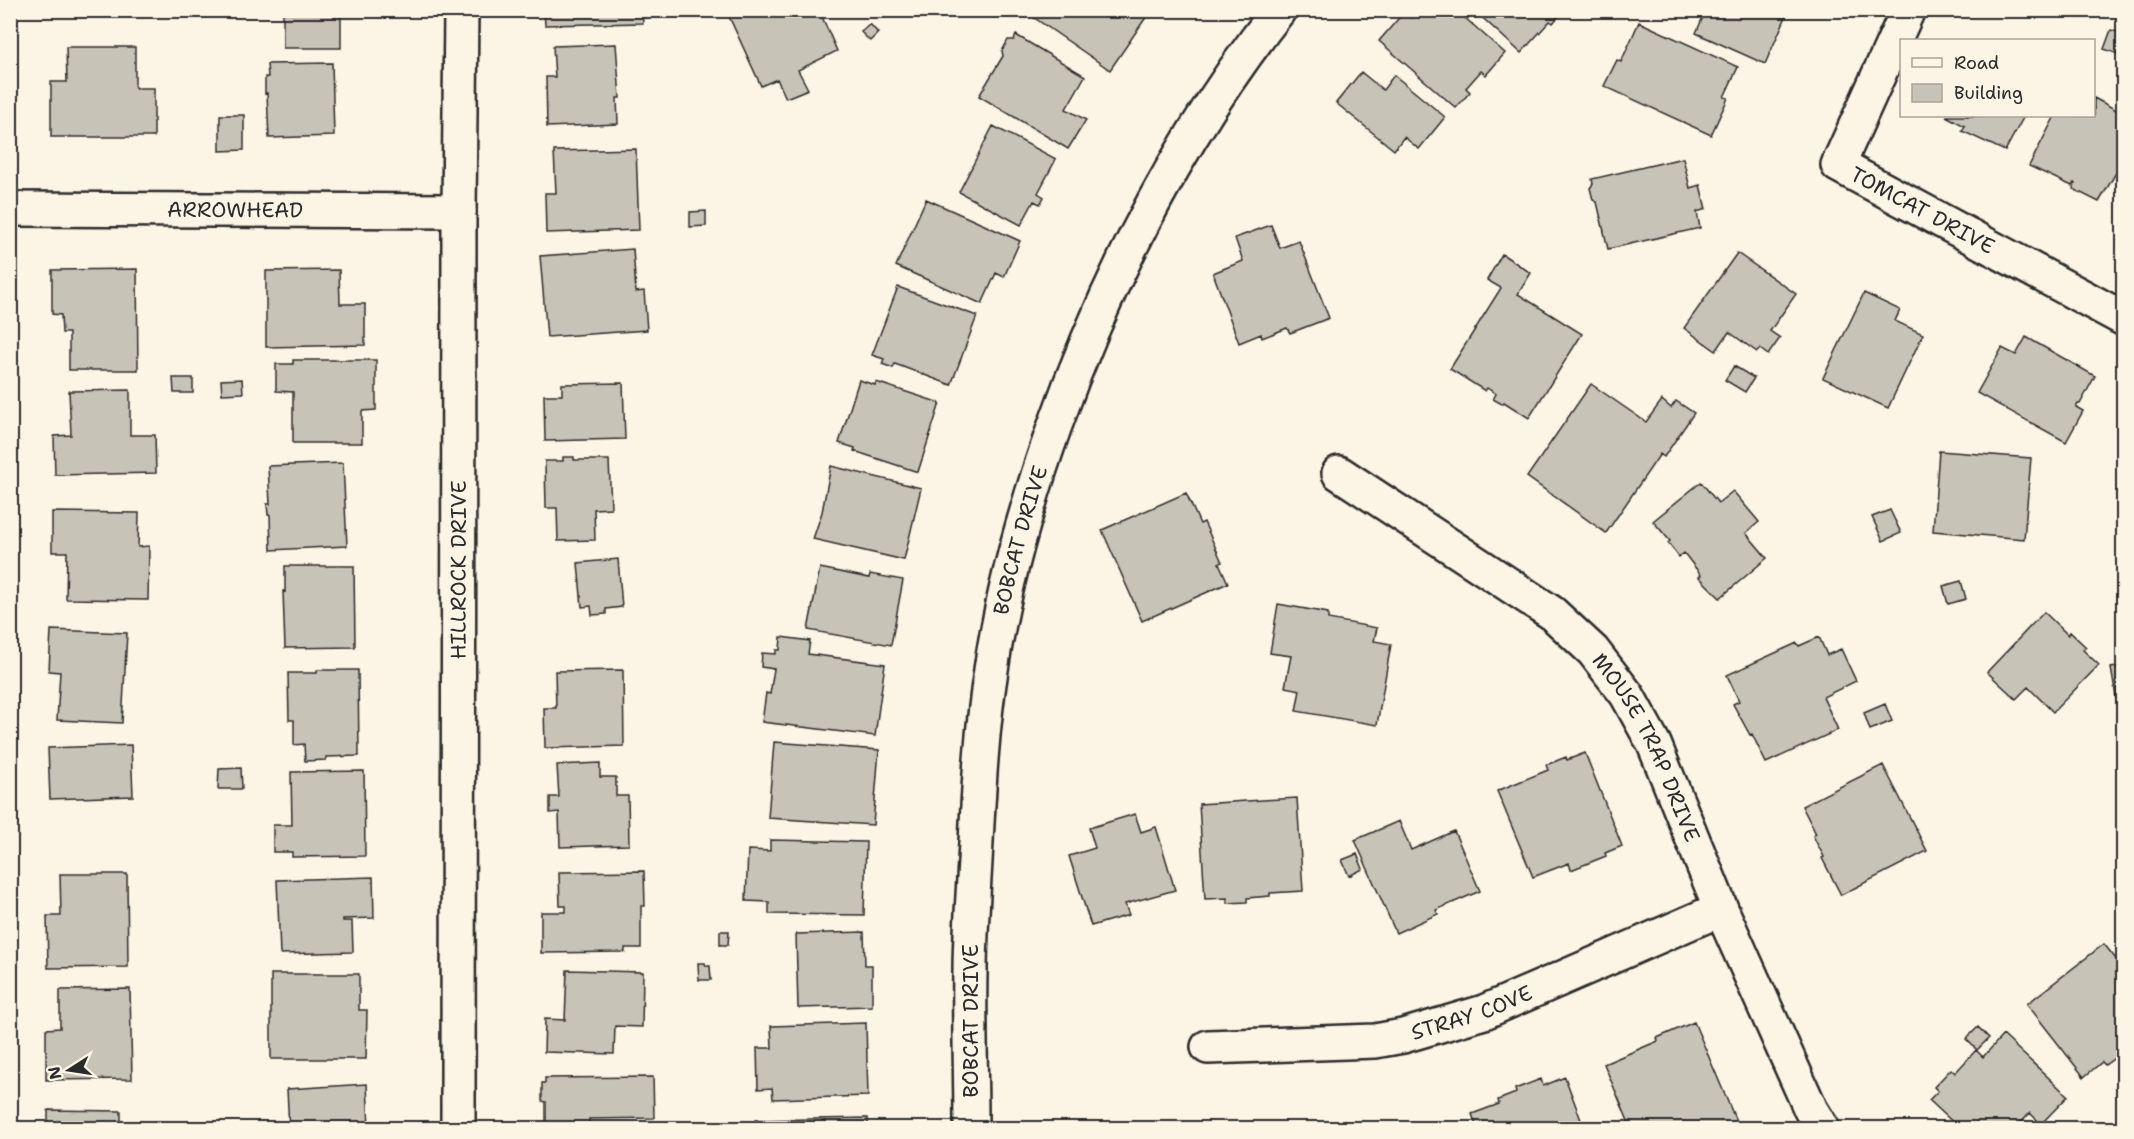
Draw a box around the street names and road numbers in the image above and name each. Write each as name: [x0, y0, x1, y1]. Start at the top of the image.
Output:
street label: TOMCAT DRIVE: [1845, 160, 2000, 261]
street label: ARROWHEAD: [167, 196, 303, 224]
street label: BOBCAT DRIVE: [987, 462, 1054, 617]
street label: HILLROCK DRIVE: [445, 480, 473, 660]
street label: MOUSE TRAP DRIVE: [1586, 647, 1706, 846]
street label: BOBCAT DRIVE: [957, 944, 985, 1098]
street label: STRAY COVE: [1408, 979, 1537, 1047]

